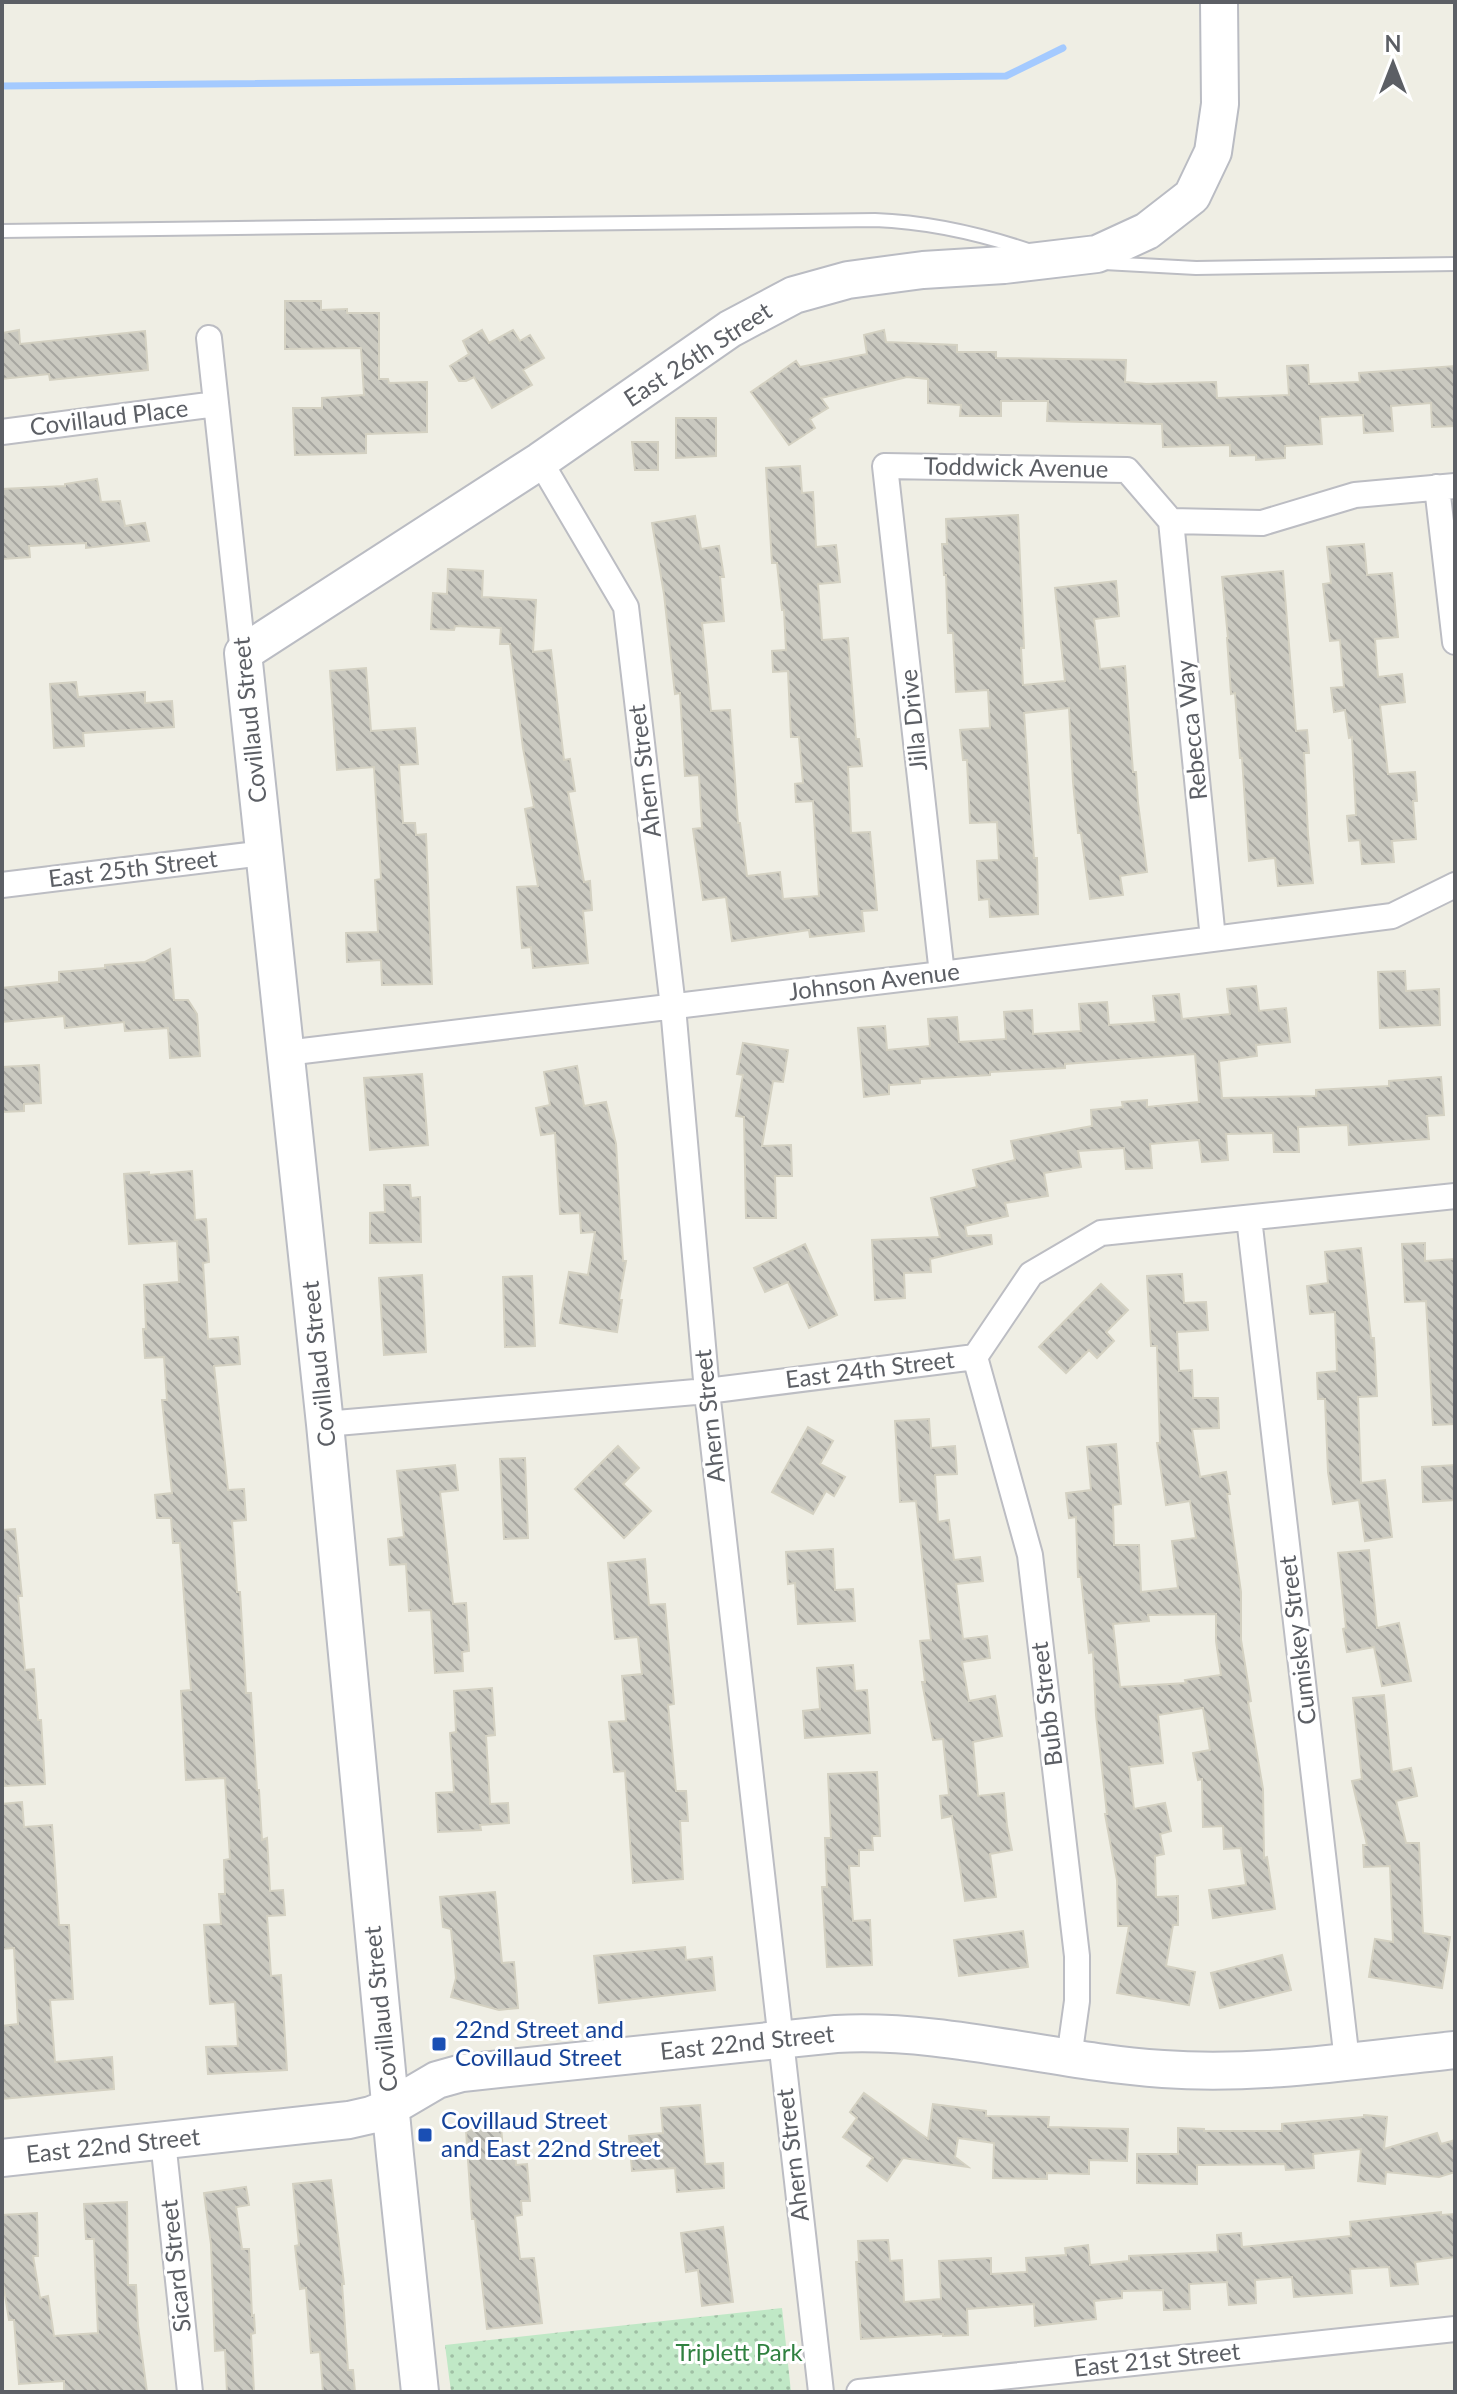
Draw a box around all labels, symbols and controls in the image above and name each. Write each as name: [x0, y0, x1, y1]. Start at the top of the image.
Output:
north arrow: [1353, 24, 1433, 104]
text: N: [1385, 30, 1401, 57]
street label: East 26th Street: [618, 295, 777, 412]
street label: Covillaud Place: [28, 392, 190, 441]
street label: Toddwick Avenue: [923, 450, 1109, 483]
street label: Covillaud Street: [225, 635, 272, 805]
street label: Rebecca Way: [1169, 658, 1212, 802]
street label: Jilla Drive: [893, 668, 932, 773]
street label: Ahern Street: [621, 703, 666, 839]
street label: East 25th Street: [47, 843, 219, 892]
street label: Johnson Avenue: [787, 956, 961, 1005]
street label: Covillaud Street: [294, 1279, 341, 1449]
street label: East 24th Street: [784, 1344, 956, 1393]
street label: Ahern Street: [687, 1348, 730, 1484]
street label: Cumiskey Street: [1272, 1554, 1321, 1726]
street label: Bubb Street: [1023, 1640, 1068, 1768]
street label: Covillaud Street: [356, 1924, 403, 2094]
place label: 22nd Street and Covillaud Street: [455, 2014, 624, 2071]
street label: East 22nd Street: [658, 2018, 836, 2065]
marker: 22nd Street and Covillaud Street: [430, 2035, 448, 2053]
street label: Ahern Street: [769, 2087, 814, 2223]
place label: Covillaud Street and East 22nd Street: [441, 2105, 661, 2162]
street label: East 22nd Street: [24, 2121, 202, 2168]
marker: Covillaud Street and East 22nd Street: [416, 2126, 434, 2144]
street label: Sicard Street: [153, 2198, 196, 2334]
street label: East 21st Street: [1072, 2335, 1242, 2382]
park label: Triplett Park: [675, 2337, 803, 2366]

